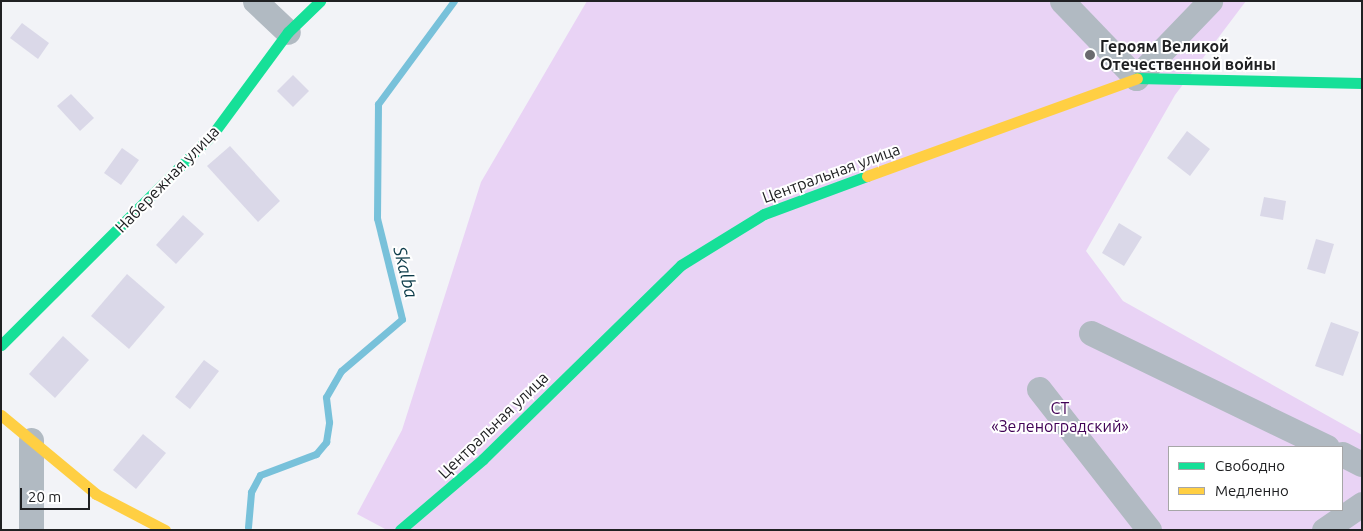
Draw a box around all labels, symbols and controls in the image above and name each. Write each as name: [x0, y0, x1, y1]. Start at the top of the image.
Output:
place label: Героям Великой Отечественной войны: [1100, 36, 1276, 74]
marker: Героям Великой Отечественной войны: [1084, 49, 1096, 61]
street label: Набережная улица: [111, 122, 223, 236]
street label: Центральная улица: [759, 139, 903, 207]
water label: Skalba: [389, 244, 423, 300]
street label: Центральная улица: [434, 368, 552, 482]
park label: СТ «Зеленоградский»: [991, 398, 1129, 436]
legend: [1168, 446, 1343, 511]
text: Свободно: [1215, 457, 1285, 474]
scale bar: [22, 478, 92, 510]
text: Медленно: [1215, 482, 1289, 499]
text: 20 m: [28, 488, 61, 505]

